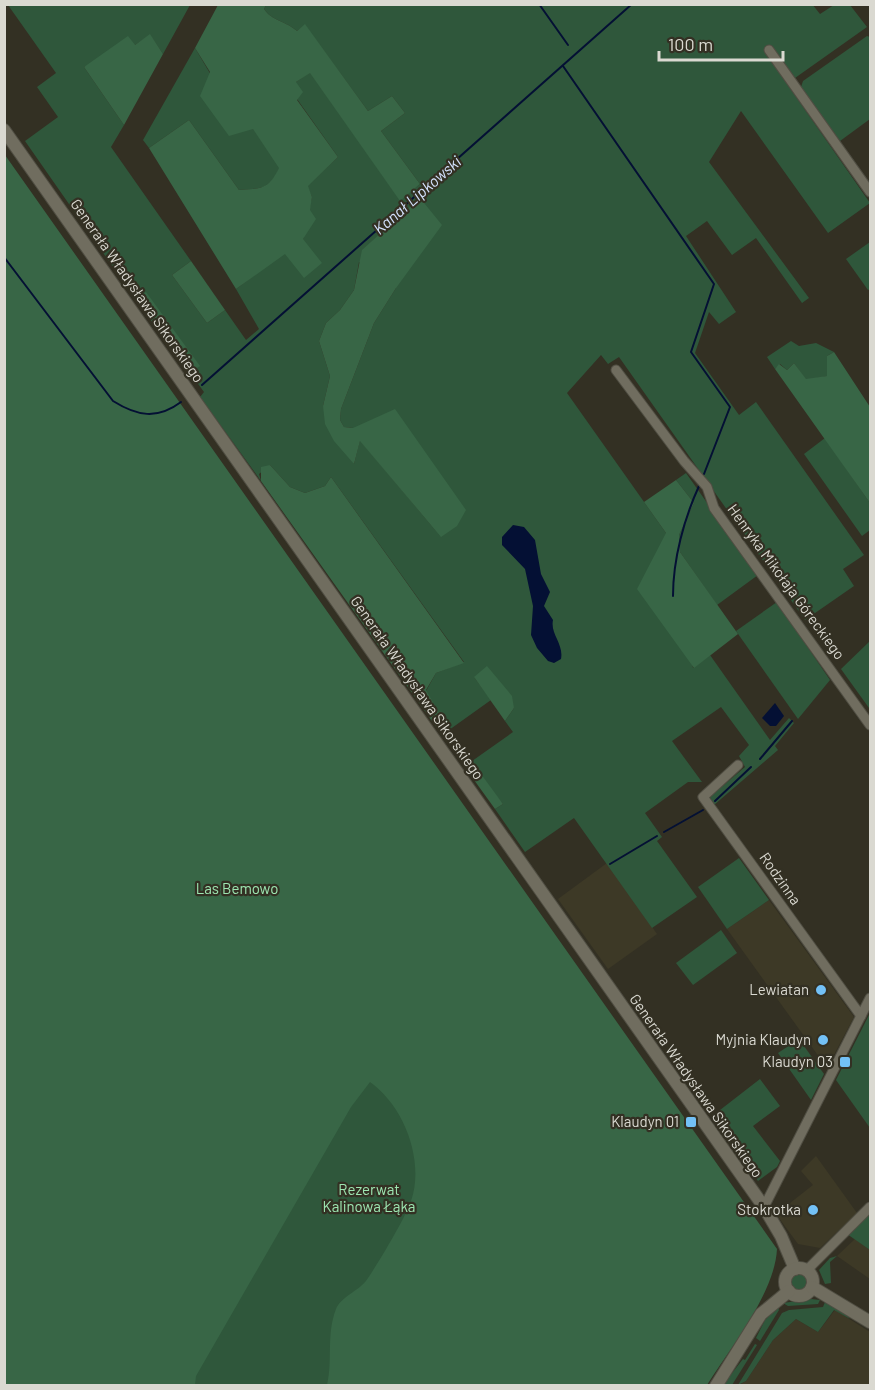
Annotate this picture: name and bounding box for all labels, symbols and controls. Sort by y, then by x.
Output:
scale bar [659,24,784,62]
text: 100 m [668,33,713,55]
water label: Kanał Lipkowski [369,151,464,238]
street label: Generała Władysława Sikorskiego [67,195,208,386]
street label: Henryka Mikołaja Góreckiego [724,500,849,663]
street label: Generała Władysława Sikorskiego [347,592,488,783]
street label: Rodzinna [756,849,805,908]
park label: Las Bemowo [196,879,278,897]
place label: Lewiatan [749,980,809,998]
marker: Lewiatan [814,983,828,997]
street label: Generała Władysława Sikorskiego [626,990,767,1181]
place label: Myjnia Klaudyn [716,1030,811,1048]
marker: Myjnia Klaudyn [816,1033,830,1047]
place label: Klaudyn 03 [762,1052,833,1070]
marker: Klaudyn 03 [838,1055,852,1069]
place label: Klaudyn 01 [611,1112,679,1130]
marker: Klaudyn 01 [684,1115,698,1129]
park label: Rezerwat Kalinowa Łąka [323,1180,415,1215]
place label: Stokrotka [737,1200,801,1218]
marker: Stokrotka [806,1203,820,1217]

